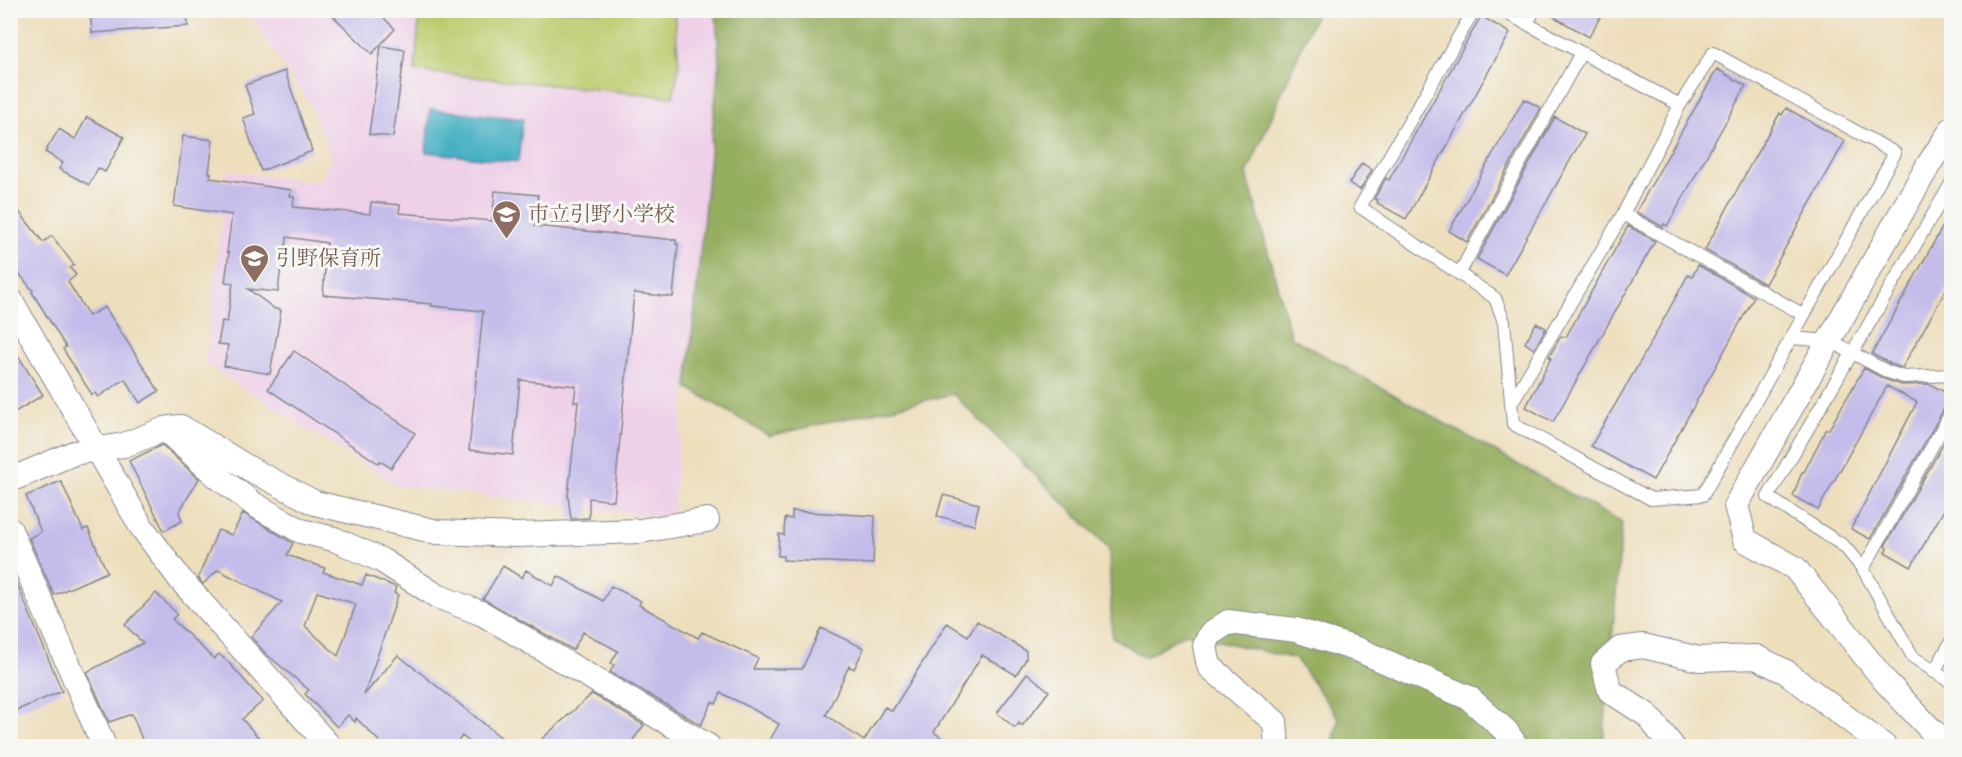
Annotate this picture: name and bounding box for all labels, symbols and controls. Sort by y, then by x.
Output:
school or university icon: 市立引野小学校 [491,198,523,240]
place label: 市立引野小学校 [528,203,675,226]
school or university icon: 引野保育所 [239,242,271,284]
place label: 引野保育所 [276,247,381,270]

